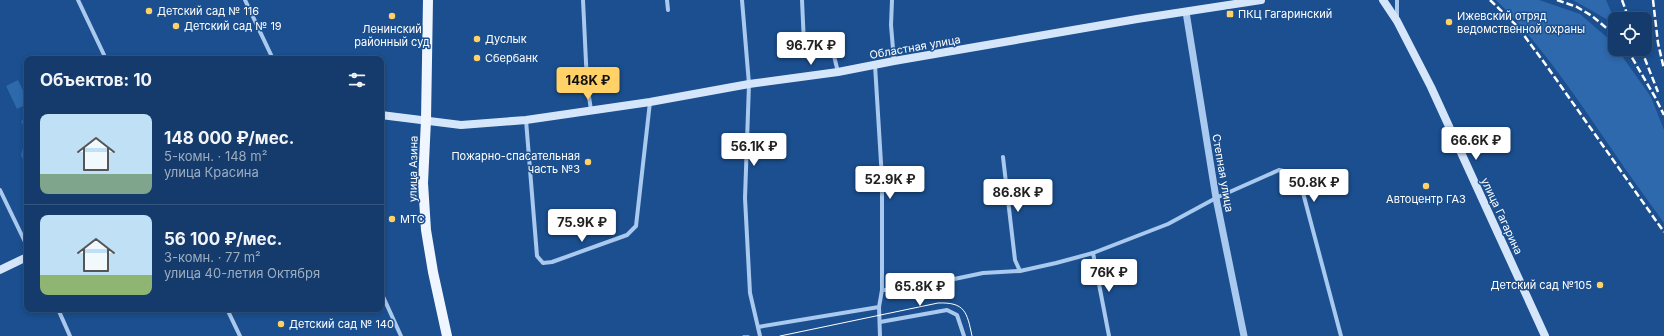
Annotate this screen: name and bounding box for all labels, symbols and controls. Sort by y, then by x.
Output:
place label: Детский сад № 116 [157,4,259,18]
marker: Детский сад № 116 [144,6,154,16]
place label: ПКЦ Гагаринский [1238,7,1332,21]
marker: ПКЦ Гагаринский [1225,9,1235,19]
place label: Ижевский отряд ведомственной охраны [1457,9,1585,36]
marker: Ленинский районный суд [387,11,397,21]
map controls [1608,12,1652,56]
button: locate [1608,12,1652,56]
marker: Ижевский отряд ведомственной охраны [1444,17,1454,27]
place label: Детский сад № 19 [184,19,282,33]
marker: Детский сад № 19 [171,21,181,31]
place label: Ленинский районный суд [354,22,430,49]
place label: Дуслык [485,32,527,46]
pin: 96.7K ₽ [774,32,848,66]
street label: Областная улица [868,32,962,62]
marker: Дуслык [472,34,482,44]
text: 96.7K ₽ [786,37,836,53]
place label: Сбербанк [485,51,538,65]
marker: Сбербанк [472,53,482,63]
pin: 148K ₽ [555,67,621,101]
icon: filters [346,69,368,91]
text: Объектов: 10 [40,70,152,90]
text: 148K ₽ [566,72,610,88]
pin: 66.6K ₽ [1439,127,1513,161]
text: 148 000 ₽/мес. [164,128,294,148]
icon: home [72,130,120,178]
text: 66.6K ₽ [1451,132,1501,148]
pin: 56.1K ₽ [717,133,791,167]
street label: Степная улица [1209,133,1237,213]
street label: улица Азина [405,136,421,202]
text: 56.1K ₽ [730,138,778,154]
text: 5-комн. · 148 m² [164,148,267,164]
place label: Пожарно-спасательная часть №3 [451,149,580,176]
marker: Пожарно-спасательная часть №3 [583,157,593,167]
text: улица Красина [164,164,259,180]
pin: 52.9K ₽ [853,166,927,200]
pin: 50.8K ₽ [1277,169,1351,203]
text: 52.9K ₽ [864,171,916,187]
text: 50.8K ₽ [1288,174,1340,190]
street label: улица Гагарина [1478,175,1526,257]
pin: 86.8K ₽ [981,179,1055,213]
marker: Автоцентр ГАЗ [1421,181,1431,191]
text: 86.8K ₽ [992,184,1044,200]
place label: Автоцентр ГАЗ [1386,192,1466,206]
pin: 75.9K ₽ [545,209,619,243]
place label: МТС [400,212,425,226]
marker: МТС [387,214,397,224]
text: 75.9K ₽ [557,214,607,230]
text: 56 100 ₽/мес. [164,229,282,249]
icon: home [72,231,120,279]
text: 3-комн. · 77 m² [164,249,261,265]
pin: 76K ₽ [1081,259,1137,293]
text: 76K ₽ [1090,264,1128,280]
text: улица 40-летия Октября [164,265,320,281]
pin: 65.8K ₽ [883,273,957,307]
text: 65.8K ₽ [895,278,945,294]
place label: Детский сад №105 [1491,278,1592,292]
marker: Детский сад №105 [1595,280,1605,290]
place label: Детский сад № 140 [289,317,394,331]
marker: Детский сад № 140 [276,319,286,329]

